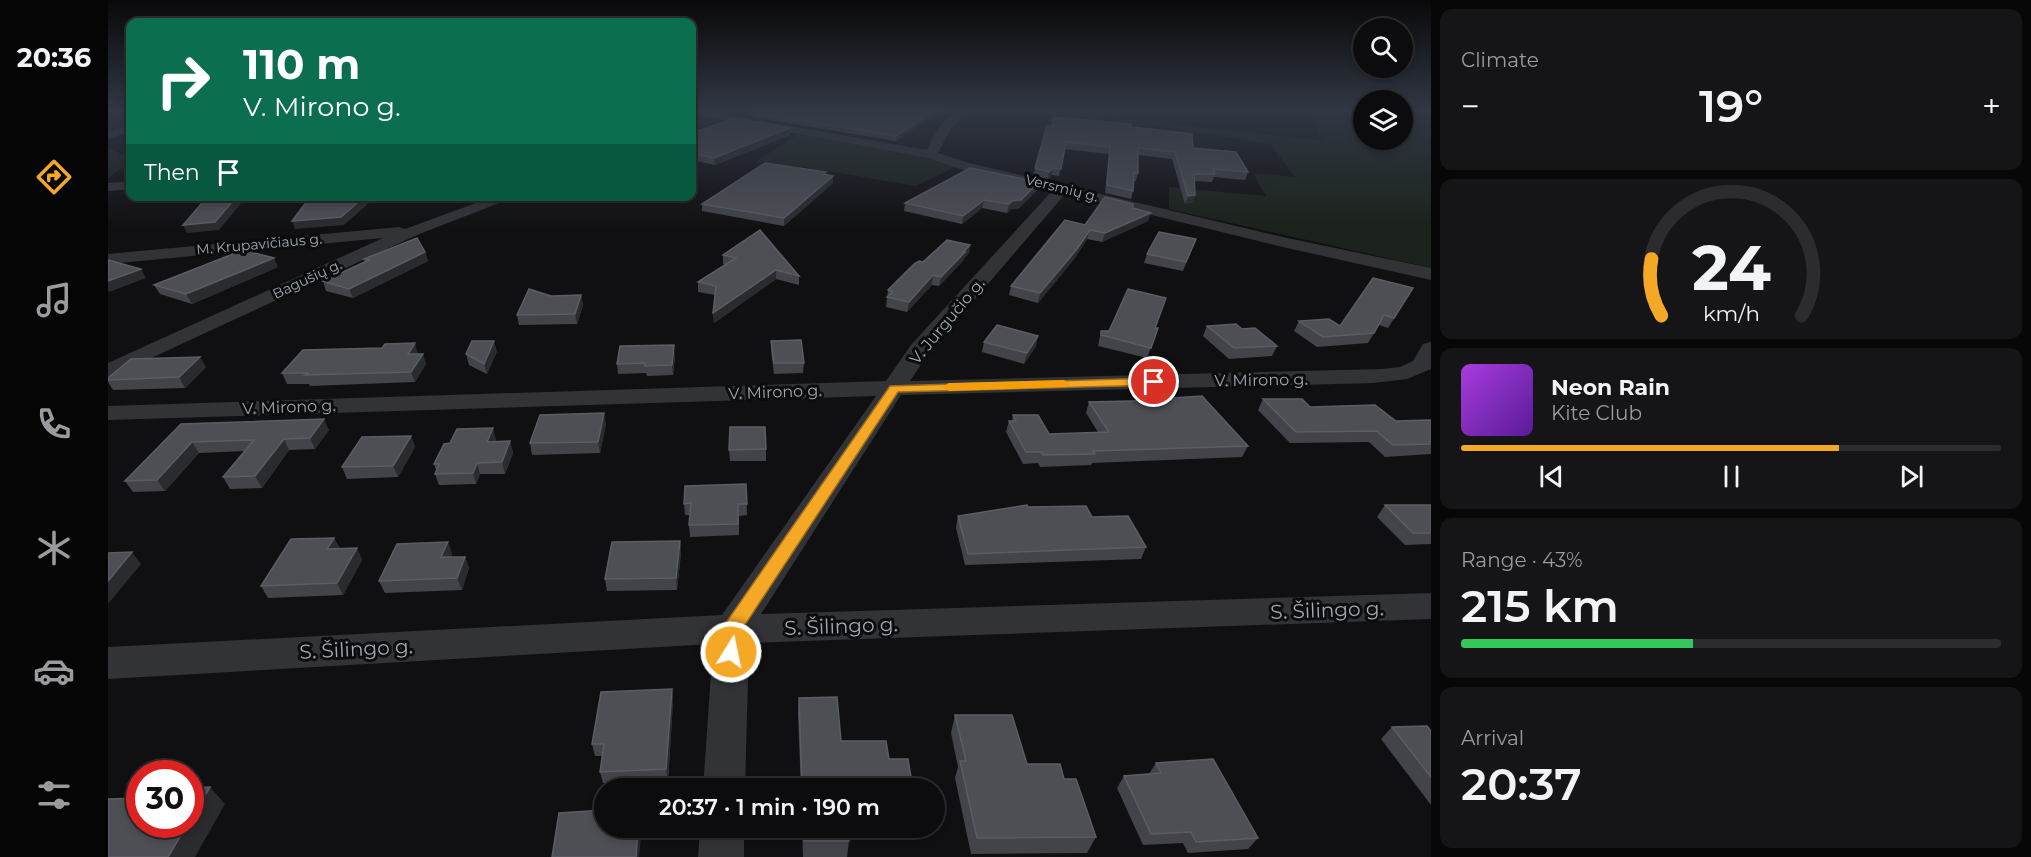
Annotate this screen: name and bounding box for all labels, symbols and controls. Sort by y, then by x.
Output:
map controls [1353,18,1413,150]
button: search [1353,18,1413,78]
text: 110 m [243,38,360,90]
text: 20:36 [17,41,91,74]
icon: right [144,42,222,120]
text: Climate [1461,48,1539,72]
text: 19° [1699,78,1763,133]
text: − [1461,86,1480,126]
text: + [1982,86,2001,126]
text: V. Mirono g. [243,90,401,123]
button: layers [1353,90,1413,150]
icon: directions [33,156,75,198]
icon: arrive [212,156,245,189]
text: Then [144,159,200,186]
street label: Versmių g. [1024,170,1100,206]
street label: M. Krupavičiaus g. [195,230,323,258]
text: 24 [1691,230,1771,306]
street label: Bagušių g. [270,255,344,303]
street label: V. Jurgučio g. [905,274,989,368]
icon: music [33,279,75,321]
text: km/h [1702,300,1760,326]
pin [1128,356,1179,407]
icon: arrive [1137,365,1170,398]
street label: V. Mirono g. [1214,370,1308,390]
text: Neon Rain [1551,374,1670,401]
street label: V. Mirono g. [728,381,822,403]
street label: V. Mirono g. [242,396,336,418]
text: Kite Club [1551,401,1642,425]
icon: phone [33,403,75,445]
icon: previous [1535,460,1568,493]
icon: pause [1715,460,1748,493]
icon: next [1895,460,1928,493]
icon: climate [33,527,75,569]
text: Range · 43% [1461,548,1583,572]
text: 215 km [1461,578,1619,633]
street label: S. Šilingo g. [1270,596,1384,624]
street label: S. Šilingo g. [784,612,898,640]
position arrow [699,620,763,684]
street label: S. Šilingo g. [299,634,413,664]
icon: car [33,650,75,692]
text: Arrival [1461,726,1524,750]
text: 20:37 [1461,756,1582,811]
speed limit sign: 30 [126,760,204,838]
icon: filters [33,774,75,816]
text: 20:37 · 1 min · 190 m [659,794,880,821]

